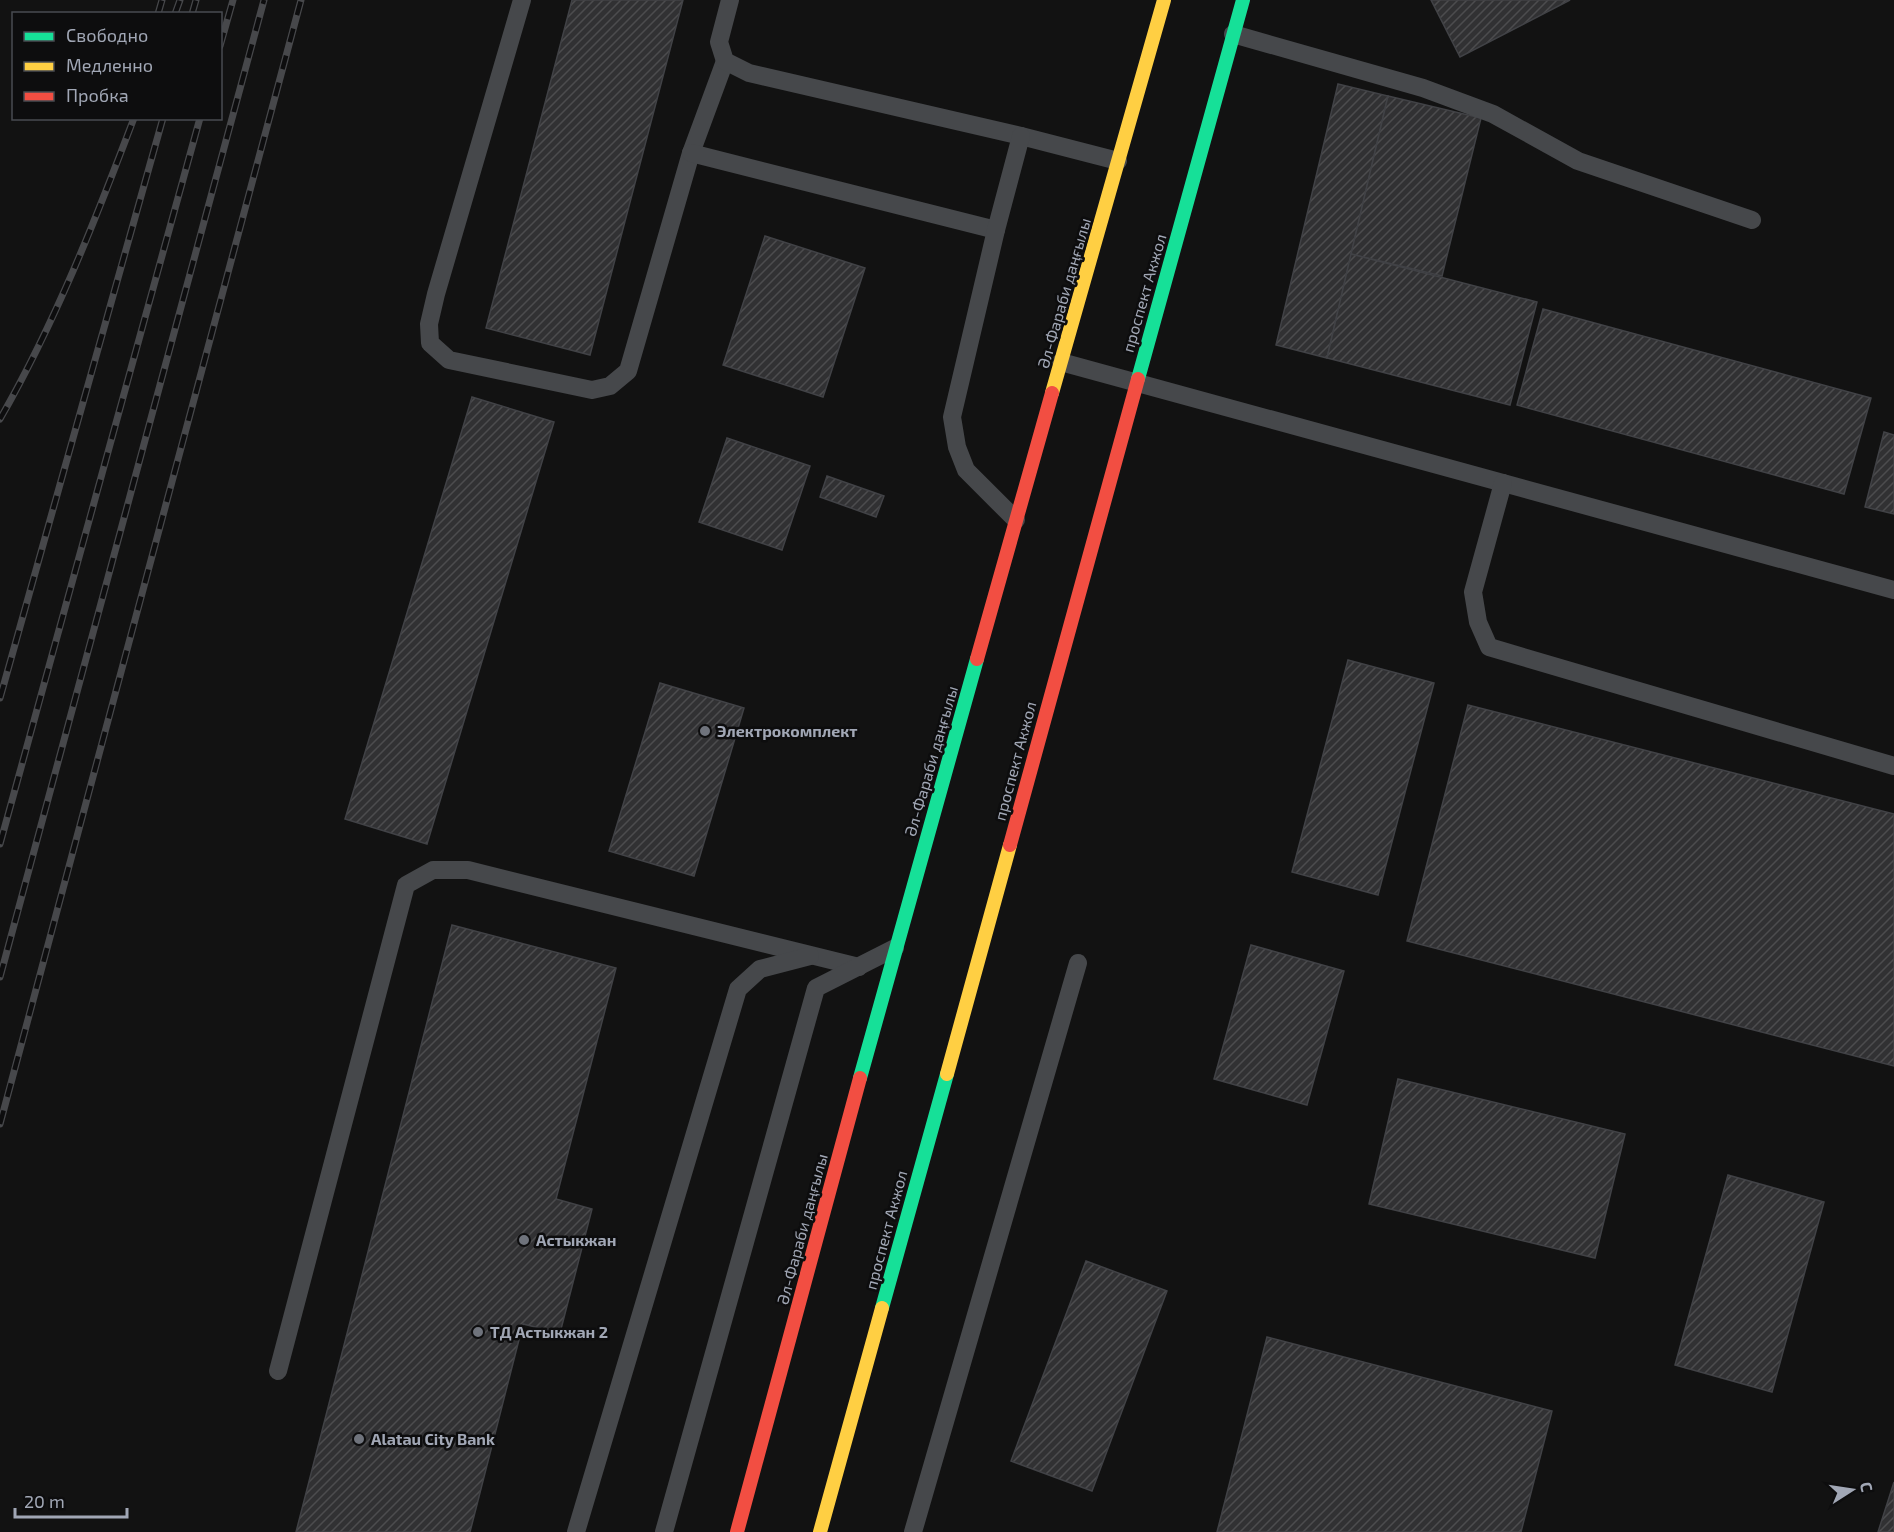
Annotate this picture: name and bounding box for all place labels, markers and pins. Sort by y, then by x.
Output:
place label: Электрокомплект [717,721,858,740]
marker: Электрокомплект [698,724,712,738]
place label: Астыкжан [536,1230,616,1249]
marker: Астыкжан [517,1233,531,1247]
place label: ТД Астыкжан 2 [490,1322,608,1341]
marker: ТД Астыкжан 2 [471,1325,485,1339]
place label: Alatau City Bank [371,1429,495,1449]
marker: Alatau City Bank [352,1432,366,1446]

